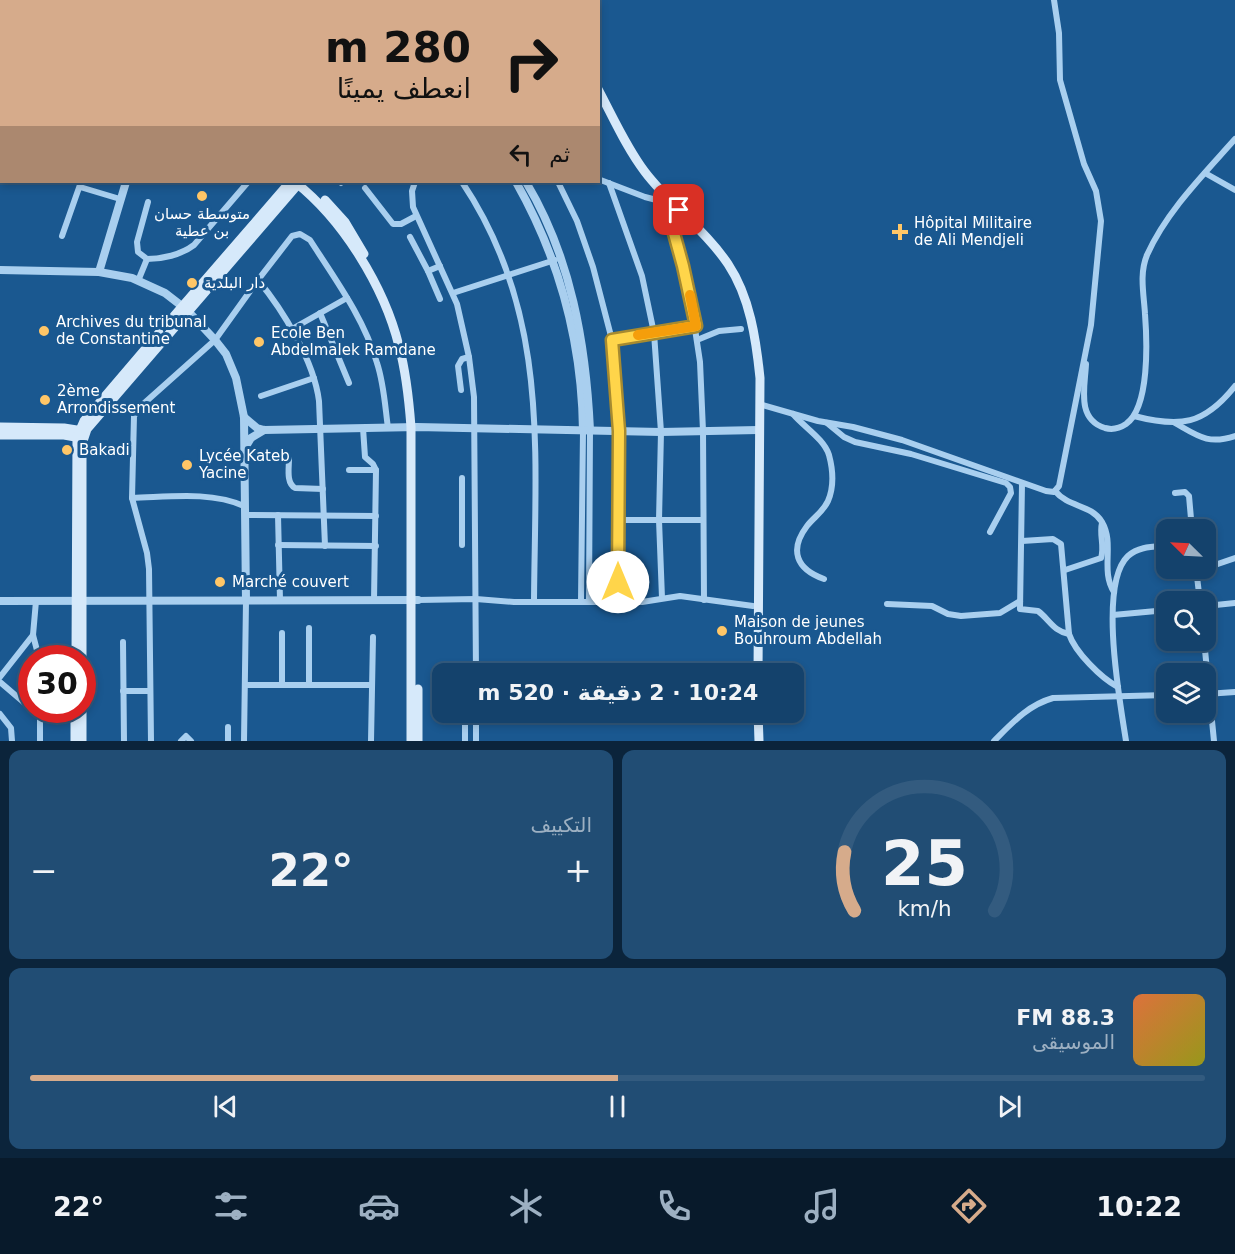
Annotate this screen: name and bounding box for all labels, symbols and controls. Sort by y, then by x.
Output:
text: 280 m [325,23,471,72]
icon: right [492,24,570,102]
text: انعطف يمينًا [337,73,471,104]
icon: left [504,138,537,171]
text: ثم [549,142,570,167]
pin [653,184,704,235]
marker: متوسطة حسان بن عطية [195,189,209,203]
icon: arrive [662,193,695,226]
place label: متوسطة حسان بن عطية [154,205,250,240]
place label: Hôpital Militaire de Ali Mendjeli [914,214,1032,249]
marker: Hôpital Militaire de Ali Mendjeli [891,223,909,241]
place label: دار البلدية [204,274,265,292]
marker: دار البلدية [185,276,199,290]
place label: Archives du tribunal de Constantine [56,313,207,348]
marker: Archives du tribunal de Constantine [37,324,51,338]
place label: Ecole Ben Abdelmalek Ramdane [271,324,436,359]
marker: Ecole Ben Abdelmalek Ramdane [252,335,266,349]
place label: 2ème Arrondissement [57,382,176,417]
marker: 2ème Arrondissement [38,393,52,407]
place label: Bakadi [79,441,130,459]
marker: Bakadi [60,443,74,457]
place label: Lycée Kateb Yacine [198,447,290,482]
marker: Lycée Kateb Yacine [180,458,194,472]
north arrow [1156,519,1216,579]
map controls [1156,519,1216,723]
position arrow [586,550,650,614]
place label: Marché couvert [232,573,349,591]
marker: Marché couvert [213,575,227,589]
button: search [1156,591,1216,651]
place label: Maison de jeunes Bouhroum Abdellah [734,613,882,648]
marker: Maison de jeunes Bouhroum Abdellah [715,624,729,638]
speed limit sign: 30 [18,645,96,723]
button: layers [1156,663,1216,723]
text: 10:24 · 2 دقيقة · 520 m [478,680,758,705]
text: التكييف [530,813,592,837]
text: 25 [881,827,967,900]
text: 22° [268,844,354,897]
text: − [30,851,58,890]
text: + [564,851,592,890]
text: km/h [897,897,951,922]
text: 88.3 FM [1016,1005,1115,1030]
text: الموسيقى [1032,1030,1115,1054]
icon: previous [209,1090,242,1123]
icon: pause [601,1090,634,1123]
icon: next [993,1090,1026,1123]
icon: filters [210,1185,252,1227]
icon: car [358,1185,400,1227]
icon: climate [505,1185,547,1227]
icon: phone [653,1185,695,1227]
icon: music [801,1185,843,1227]
icon: directions [948,1185,990,1227]
text: 22° [53,1191,104,1222]
text: 10:22 [1096,1191,1182,1222]

